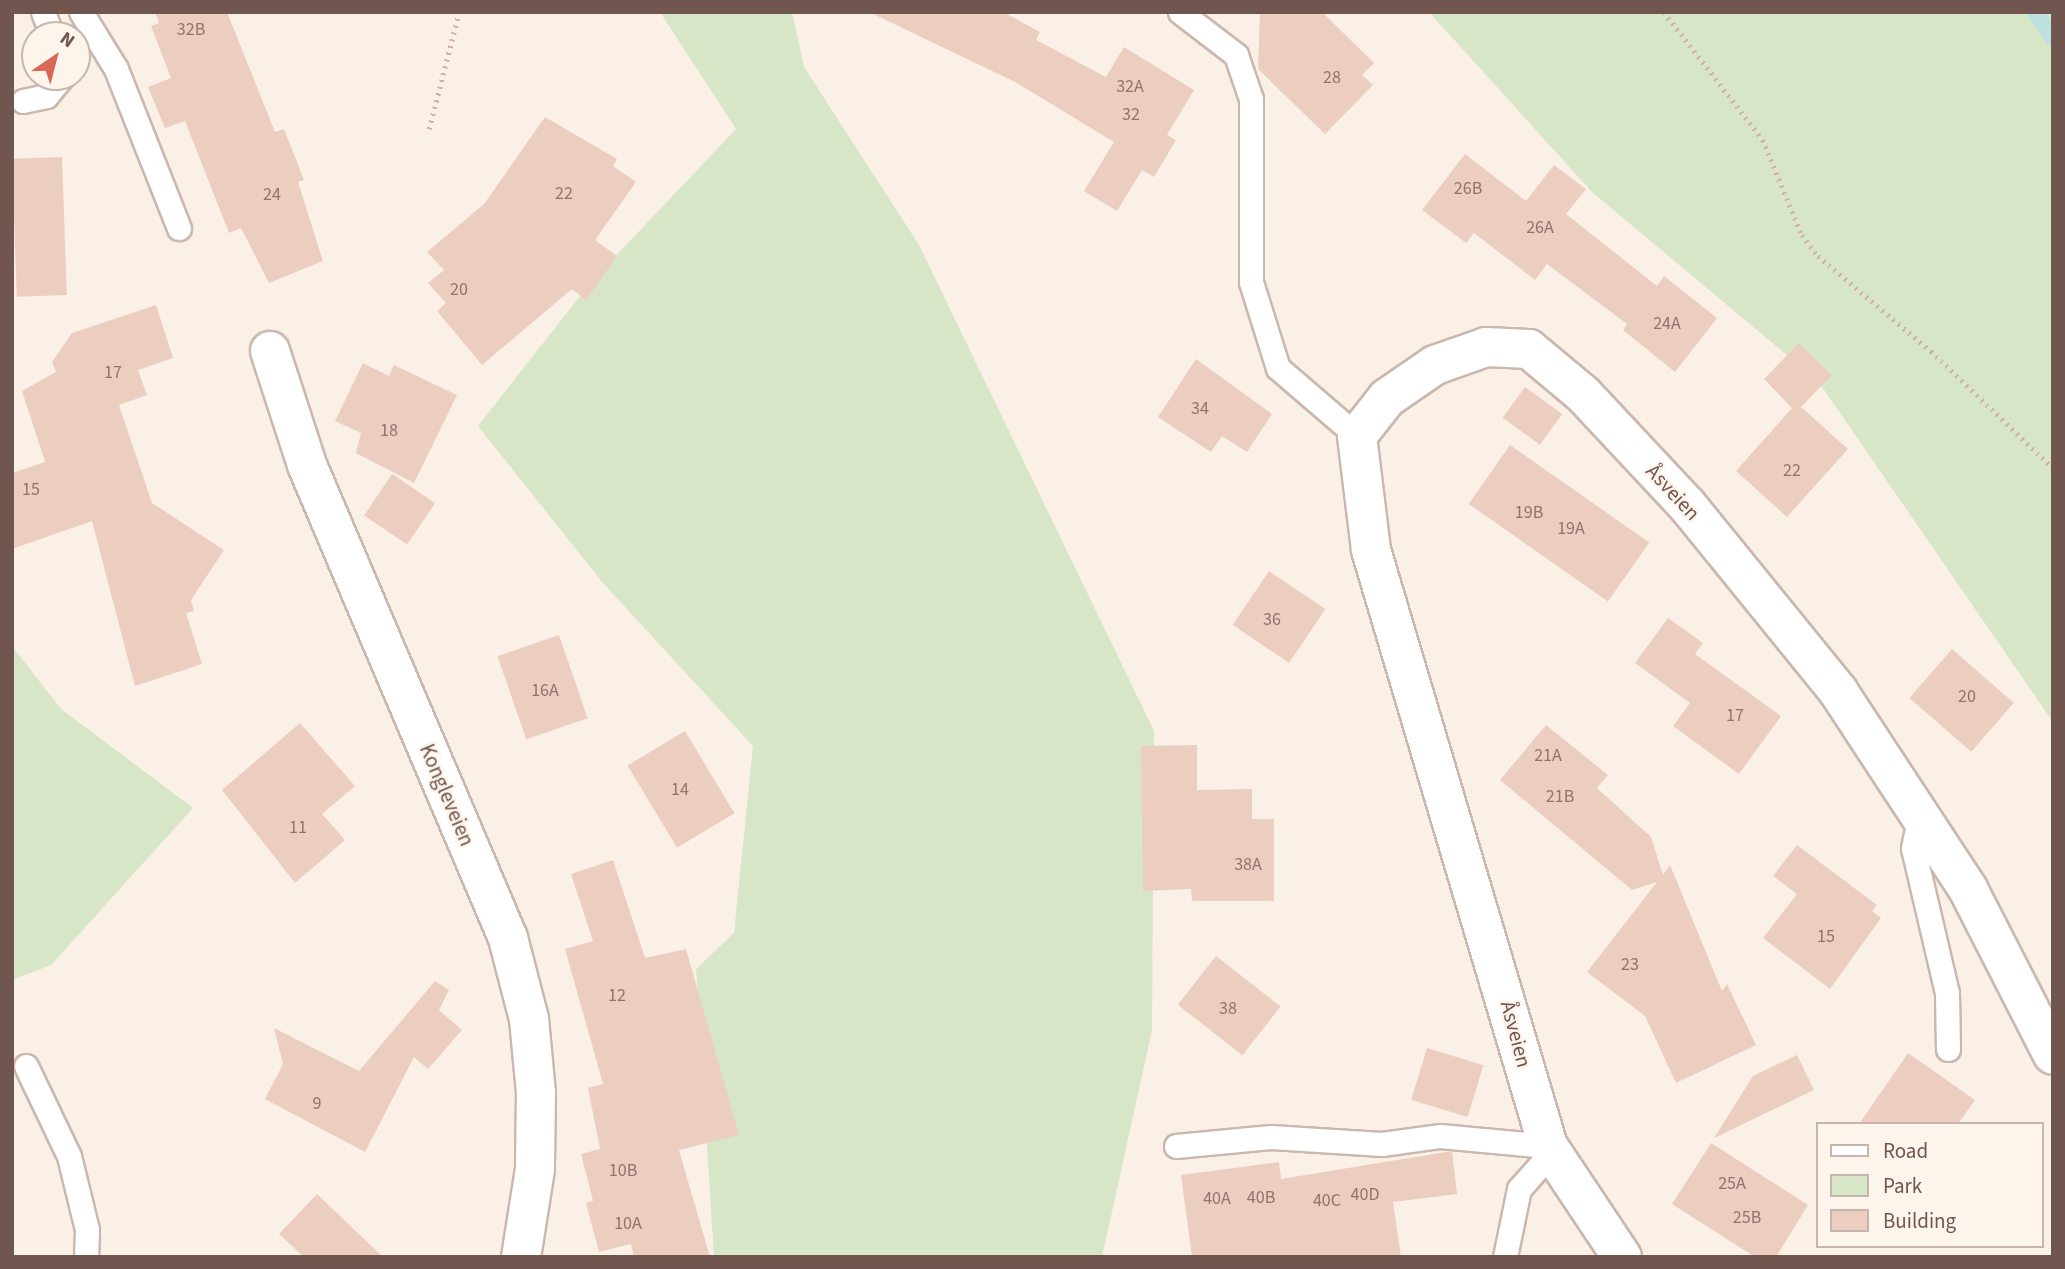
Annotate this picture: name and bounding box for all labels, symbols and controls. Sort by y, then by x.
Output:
house number: 32B [177,19,205,41]
north arrow [21,21,91,91]
text: N [54,25,80,55]
house number: 28 [1323,67,1341,89]
house number: 32A [1116,76,1144,98]
house number: 32 [1122,104,1140,126]
house number: 26B [1454,178,1482,200]
house number: 22 [555,183,573,205]
house number: 24 [263,184,281,206]
house number: 26A [1526,217,1554,239]
house number: 20 [450,279,468,301]
house number: 24A [1653,313,1681,335]
house number: 17 [104,362,122,384]
house number: 34 [1191,398,1209,420]
house number: 18 [380,420,398,442]
street label: Åsveien [1641,459,1705,525]
house number: 22 [1783,460,1801,482]
house number: 15 [22,479,40,501]
house number: 19B [1515,502,1543,524]
house number: 19A [1557,518,1585,540]
house number: 36 [1263,609,1281,631]
house number: 16A [531,680,559,702]
house number: 20 [1958,686,1976,708]
house number: 17 [1726,705,1744,727]
street label: Kongleveien [414,740,480,850]
house number: 21A [1534,745,1562,767]
house number: 14 [671,779,689,801]
house number: 21B [1546,786,1574,808]
house number: 11 [289,817,307,839]
house number: 38A [1234,854,1262,876]
house number: 15 [1817,926,1835,948]
house number: 23 [1621,954,1639,976]
house number: 12 [608,985,626,1007]
house number: 38 [1219,998,1237,1020]
street label: Åsveien [1495,998,1537,1070]
house number: 9 [313,1093,321,1115]
legend [1816,1122,2044,1248]
text: Road [1883,1136,1928,1166]
house number: 10B [609,1160,637,1182]
text: Park [1883,1171,1922,1201]
house number: 25A [1718,1173,1746,1195]
house number: 40D [1351,1184,1379,1206]
house number: 40B [1247,1187,1275,1209]
house number: 40A [1203,1188,1231,1210]
house number: 40C [1313,1190,1341,1212]
text: Building [1883,1206,1956,1236]
house number: 25B [1733,1207,1761,1229]
house number: 10A [614,1213,642,1235]

